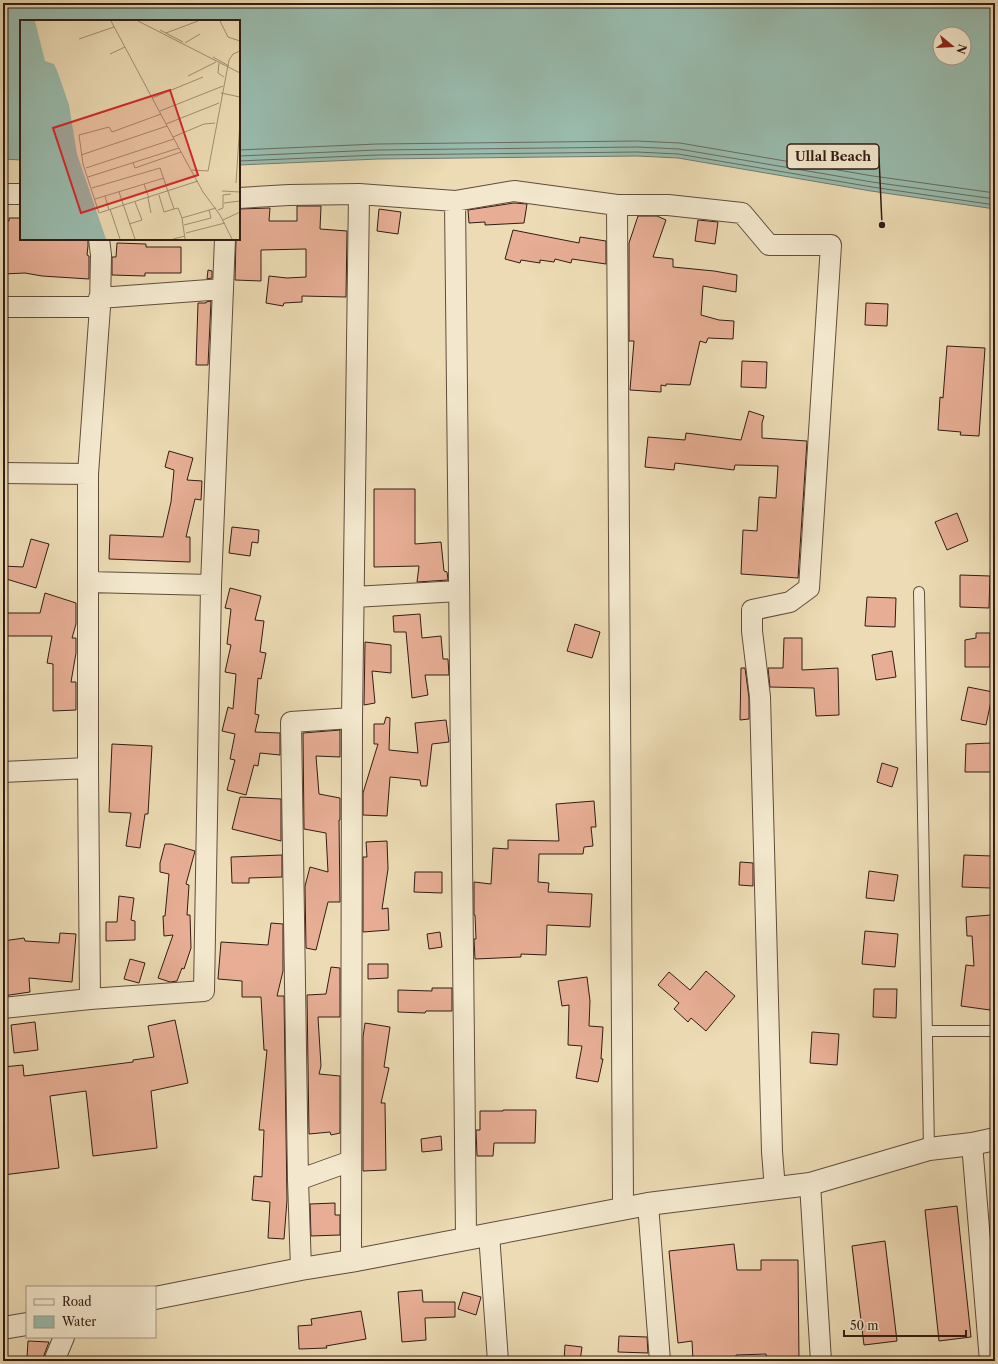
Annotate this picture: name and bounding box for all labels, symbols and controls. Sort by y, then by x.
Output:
inset map [20,20,240,240]
north arrow [932,26,972,66]
text: N [953,42,970,56]
callout: Ullal Beach [787,144,879,169]
text: Ullal Beach [795,148,871,164]
legend [26,1286,156,1338]
text: Road [62,1294,92,1309]
scale bar [844,1312,966,1338]
text: Water [61,1314,96,1329]
text: 50 m [850,1318,879,1333]

